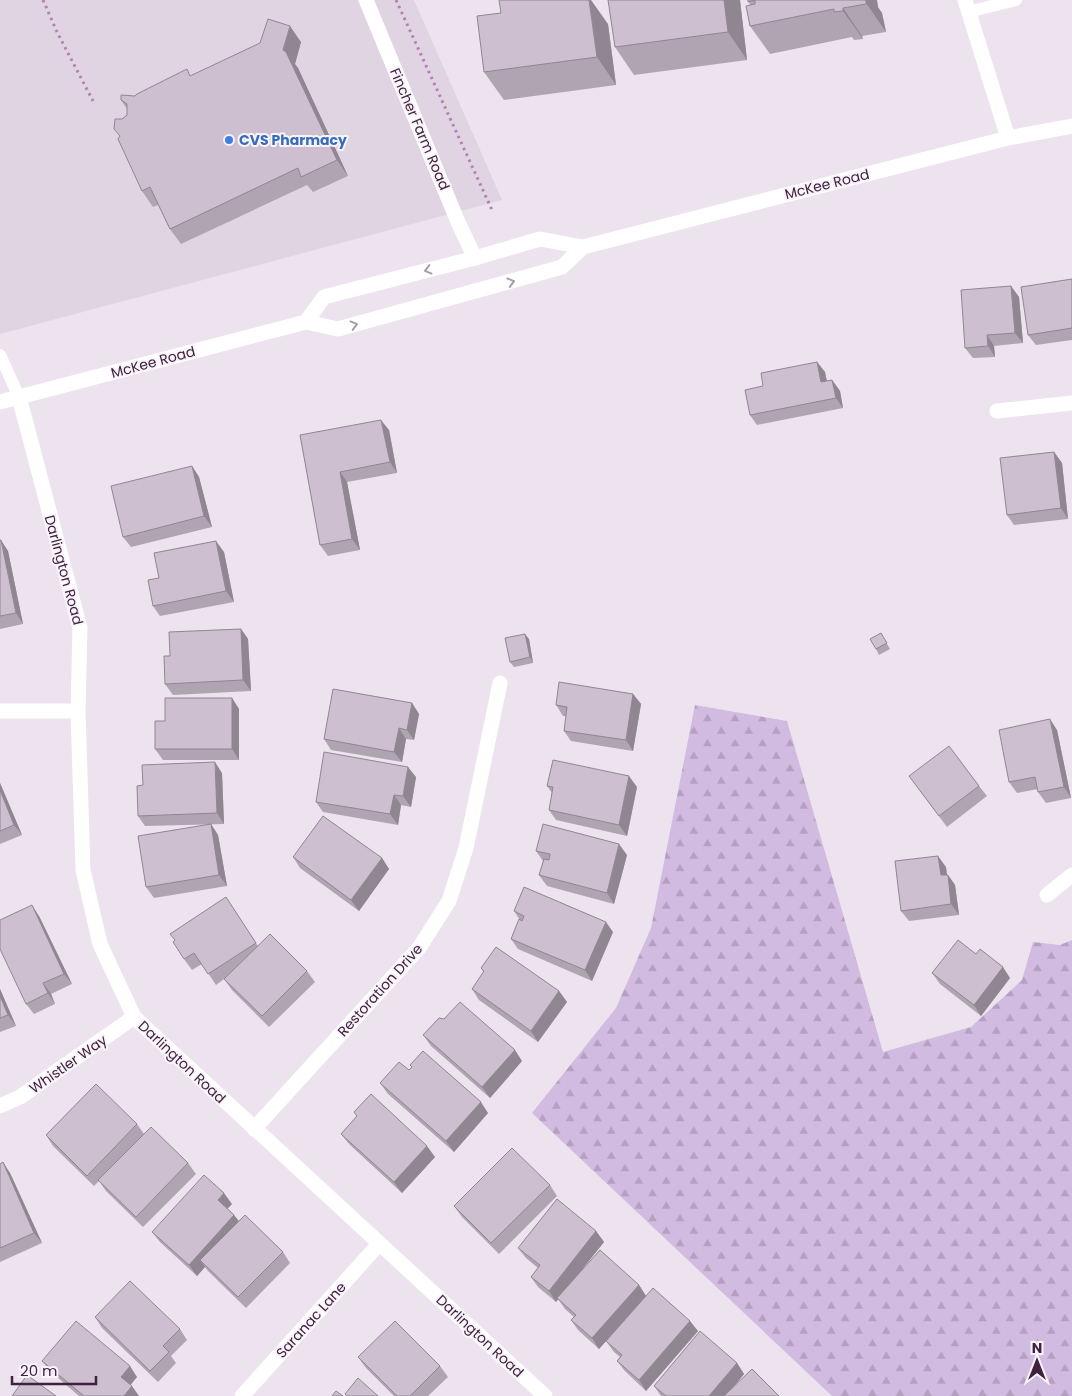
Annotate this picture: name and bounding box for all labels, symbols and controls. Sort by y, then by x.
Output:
street label: Fincher Farm Road [385,65,455,193]
place label: CVS Pharmacy [239,130,347,150]
marker: CVS Pharmacy [223,134,235,146]
street label: McKee Road [783,164,871,204]
one-way arrow [424,264,433,275]
one-way arrow [506,278,514,288]
one-way arrow [349,321,357,331]
street label: McKee Road [109,341,197,383]
street label: Darlington Road [40,513,88,627]
street label: Restoration Drive [333,939,427,1041]
street label: Darlington Road [134,1016,230,1108]
street label: Whistler Way [25,1030,111,1098]
street label: Saranac Lane [271,1277,351,1362]
street label: Darlington Road [432,1290,528,1382]
north arrow [1012,1336,1062,1386]
text: N [1032,1338,1042,1358]
scale bar [12,1354,96,1386]
text: 20 m [20,1360,58,1381]

